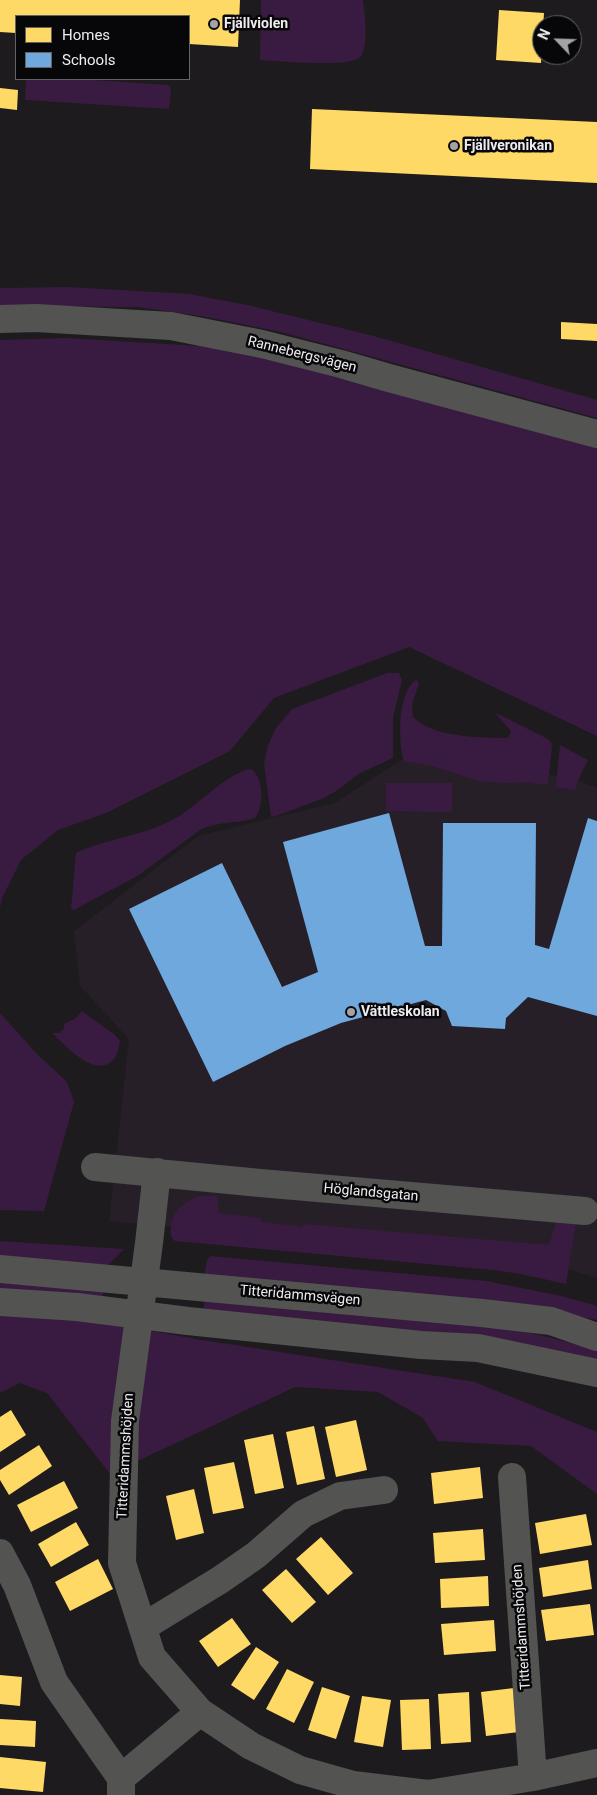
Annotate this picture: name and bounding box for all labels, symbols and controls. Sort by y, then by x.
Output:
legend [15,15,190,80]
north arrow [532,15,582,65]
place label: Fjällviolen [224,16,288,32]
marker: Fjällviolen [208,18,220,30]
text: Homes [62,26,110,44]
text: N [535,27,554,42]
text: Schools [62,51,116,69]
place label: Fjällveronikan [464,138,552,154]
marker: Fjällveronikan [448,140,460,152]
street label: Rannebergsvägen [246,333,358,377]
place label: Vättleskolan [361,1004,440,1020]
marker: Vättleskolan [345,1006,357,1018]
street label: Höglandsgatan [323,1180,419,1206]
street label: Titteridammsvägen [239,1282,361,1310]
street label: Titteridammshöjden [114,1393,138,1519]
street label: Titteridammshöjden [509,1564,535,1690]

